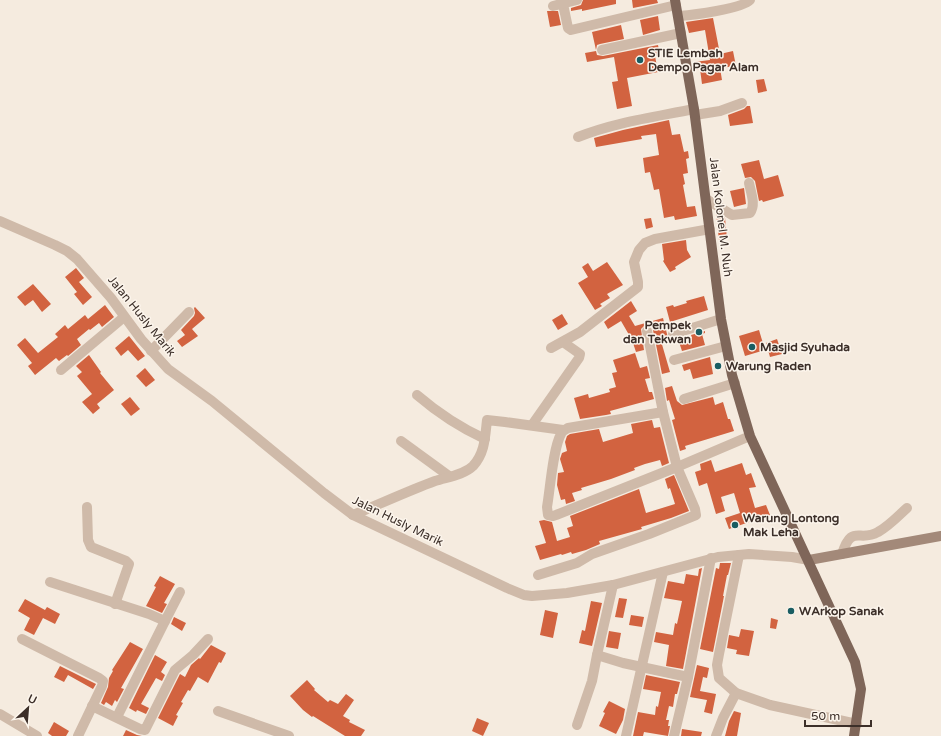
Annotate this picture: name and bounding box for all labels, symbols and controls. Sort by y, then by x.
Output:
place label: STIE Lembah Dempo Pagar Alam [648,46,759,75]
marker: STIE Lembah Dempo Pagar Alam [635,55,645,65]
street label: Jalan Kolonel M. Nuh [707,156,735,278]
street label: Jalan Husly Marik [105,273,179,359]
place label: Pempek dan Tekwan [623,318,691,346]
marker: Pempek dan Tekwan [694,327,704,337]
place label: Masjid Syuhada [760,340,850,355]
marker: Masjid Syuhada [747,342,757,352]
place label: Warung Raden [726,359,811,374]
marker: Warung Raden [713,361,723,371]
street label: Jalan Husly Marik [350,493,446,549]
place label: Warung Lontong Mak Leha [743,511,839,539]
marker: Warung Lontong Mak Leha [730,520,740,530]
place label: WArkop Sanak [799,604,884,619]
marker: WArkop Sanak [786,606,796,616]
north arrow [8,688,48,728]
text: U [26,692,39,707]
scale bar [805,702,871,728]
text: 50 m [811,709,840,723]

